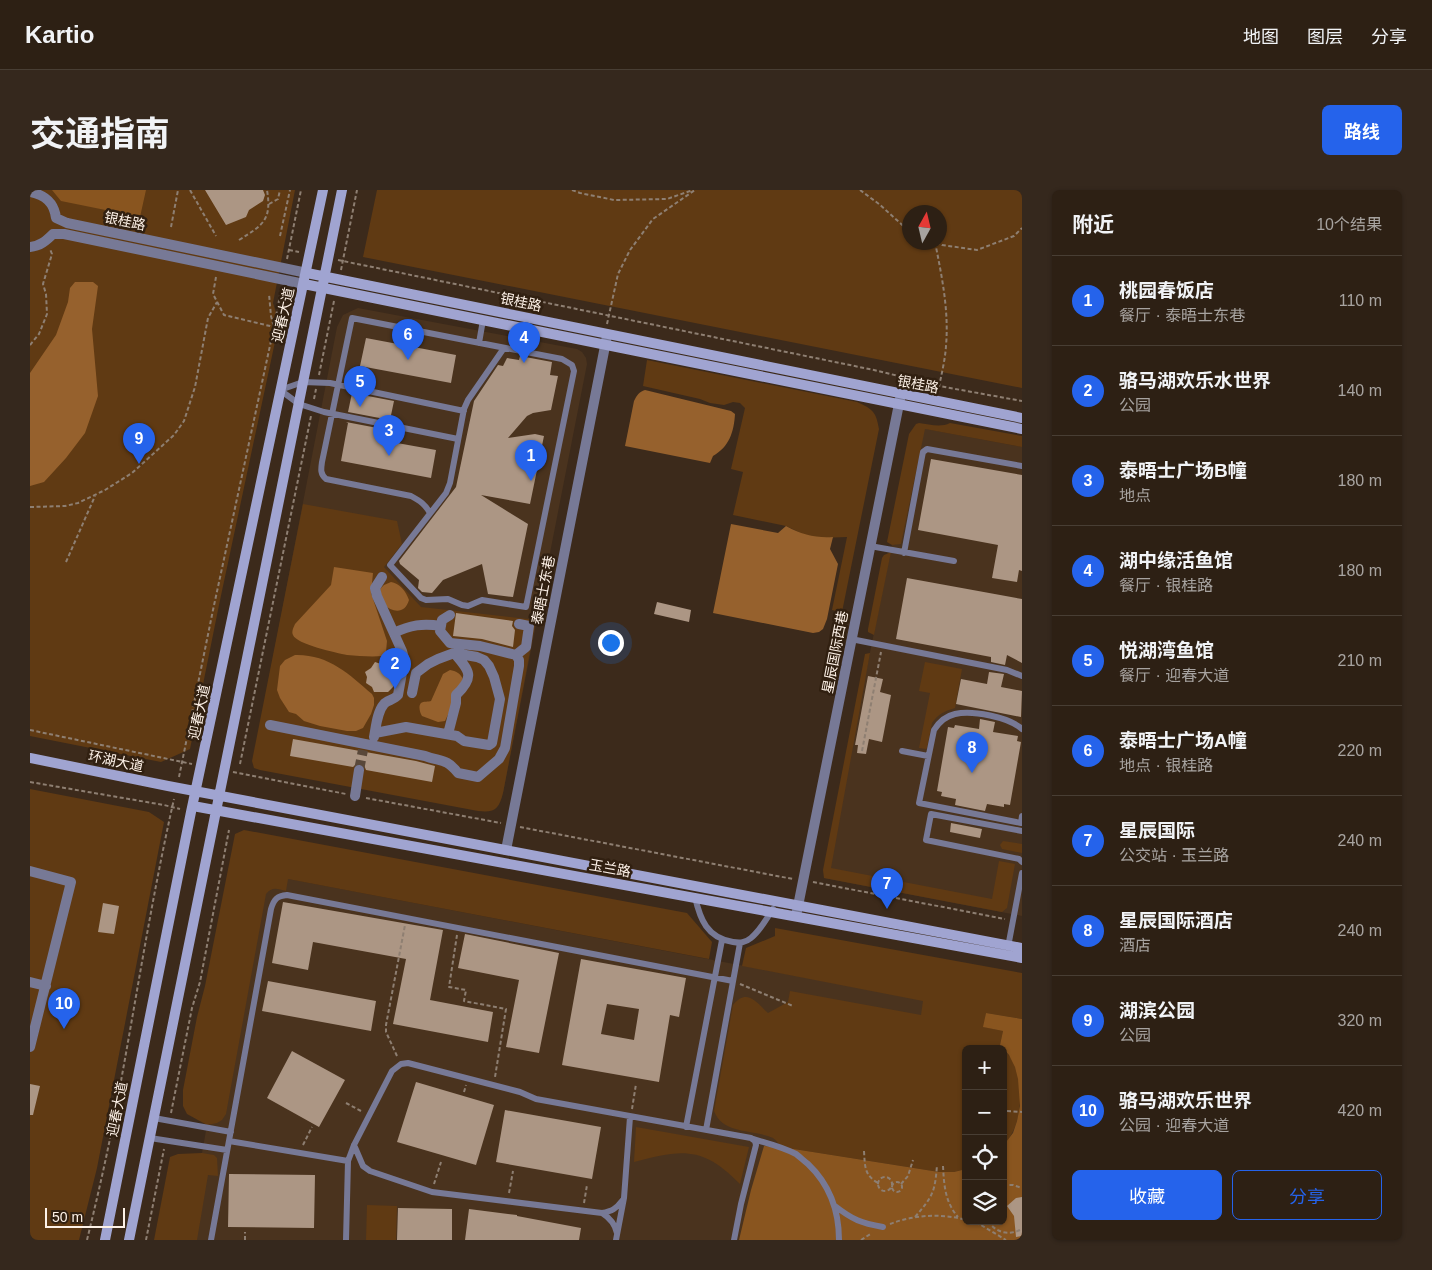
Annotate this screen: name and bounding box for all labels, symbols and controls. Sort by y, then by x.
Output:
text: Kartio [25,21,94,48]
text: 地图 [1243,27,1279,47]
text: 图层 [1307,27,1343,47]
text: 分享 [1371,27,1407,47]
button: 路线 [1322,105,1402,155]
text: 交通指南 [30,114,170,153]
north arrow [902,205,947,250]
street label: 银桂路 [103,209,147,233]
text: 附近 [1072,213,1114,236]
text: 10个结果 [1316,216,1382,233]
text: 桃园春饭店 [1119,280,1214,301]
street label: 迎春大道 [269,286,297,344]
street label: 银桂路 [499,290,543,314]
text: 1 [1084,292,1092,309]
text: 110 m [1339,292,1382,309]
text: 餐厅 · 泰晤士东巷 [1119,307,1245,324]
pin: 6 [392,319,424,360]
pin: 4 [508,322,540,363]
pin: 5 [344,366,376,407]
text: 骆马湖欢乐水世界 [1119,370,1271,391]
street label: 银桂路 [896,372,940,396]
text: 2 [1084,382,1092,399]
text: 140 m [1338,382,1382,399]
text: 公园 [1119,397,1151,414]
pin: 3 [373,415,405,456]
pin: 9 [123,423,155,464]
pin: 1 [515,440,547,481]
text: 泰晤士广场B幢 [1119,460,1247,481]
text: 3 [1084,472,1092,489]
text: 180 m [1338,472,1382,489]
text: 地点 [1119,487,1151,504]
text: 湖中缘活鱼馆 [1119,550,1233,571]
street label: 泰晤士东巷 [528,554,558,626]
text: 4 [1084,562,1092,579]
text: 180 m [1338,562,1382,579]
text: 餐厅 · 银桂路 [1119,577,1213,594]
street label: 星辰国际西巷 [819,609,851,695]
your location [598,630,624,656]
text: 悦湖湾鱼馆 [1119,640,1214,661]
pin: 2 [379,648,411,689]
text: 5 [1084,652,1092,669]
text: 210 m [1338,652,1382,669]
text: 餐厅 · 迎春大道 [1119,667,1229,684]
street label: 迎春大道 [185,683,213,741]
text: 泰晤士广场A幢 [1119,730,1247,751]
pin: 8 [956,732,988,773]
text: 6 [1084,742,1092,759]
text: 220 m [1338,742,1382,759]
street label: 环湖大道 [87,747,145,775]
text: 地点 · 银桂路 [1119,757,1213,774]
text: 星辰国际 [1119,820,1195,841]
text: 7 [1084,832,1092,849]
text: 240 m [1338,832,1382,849]
text: 公交站 · 玉兰路 [1119,847,1229,864]
street label: 玉兰路 [588,856,632,880]
pin: 7 [871,868,903,909]
text: 星辰国际酒店 [1119,910,1233,931]
text: 8 [1084,922,1092,939]
text: 240 m [1338,922,1382,939]
text: 酒店 [1119,937,1151,954]
pin: 10 [48,988,80,1029]
text: 湖滨公园 [1119,1000,1195,1021]
text: 9 [1084,1012,1092,1029]
text: 320 m [1338,1012,1382,1029]
text: 公园 [1119,1027,1151,1044]
map controls [962,1045,1007,1225]
button: + [962,1045,1007,1090]
street label: 迎春大道 [104,1080,130,1138]
button: − [962,1090,1007,1135]
text: 骆马湖欢乐世界 [1119,1090,1252,1111]
text: 10 [1079,1102,1097,1119]
text: 420 m [1338,1102,1382,1119]
text: 公园 · 迎春大道 [1119,1117,1229,1134]
button: locate [962,1135,1007,1180]
button: 收藏 [1072,1170,1222,1220]
button: 分享 [1232,1170,1382,1220]
button: layers [962,1180,1007,1225]
scale bar [45,1205,125,1228]
text: 50 m [52,1209,83,1225]

